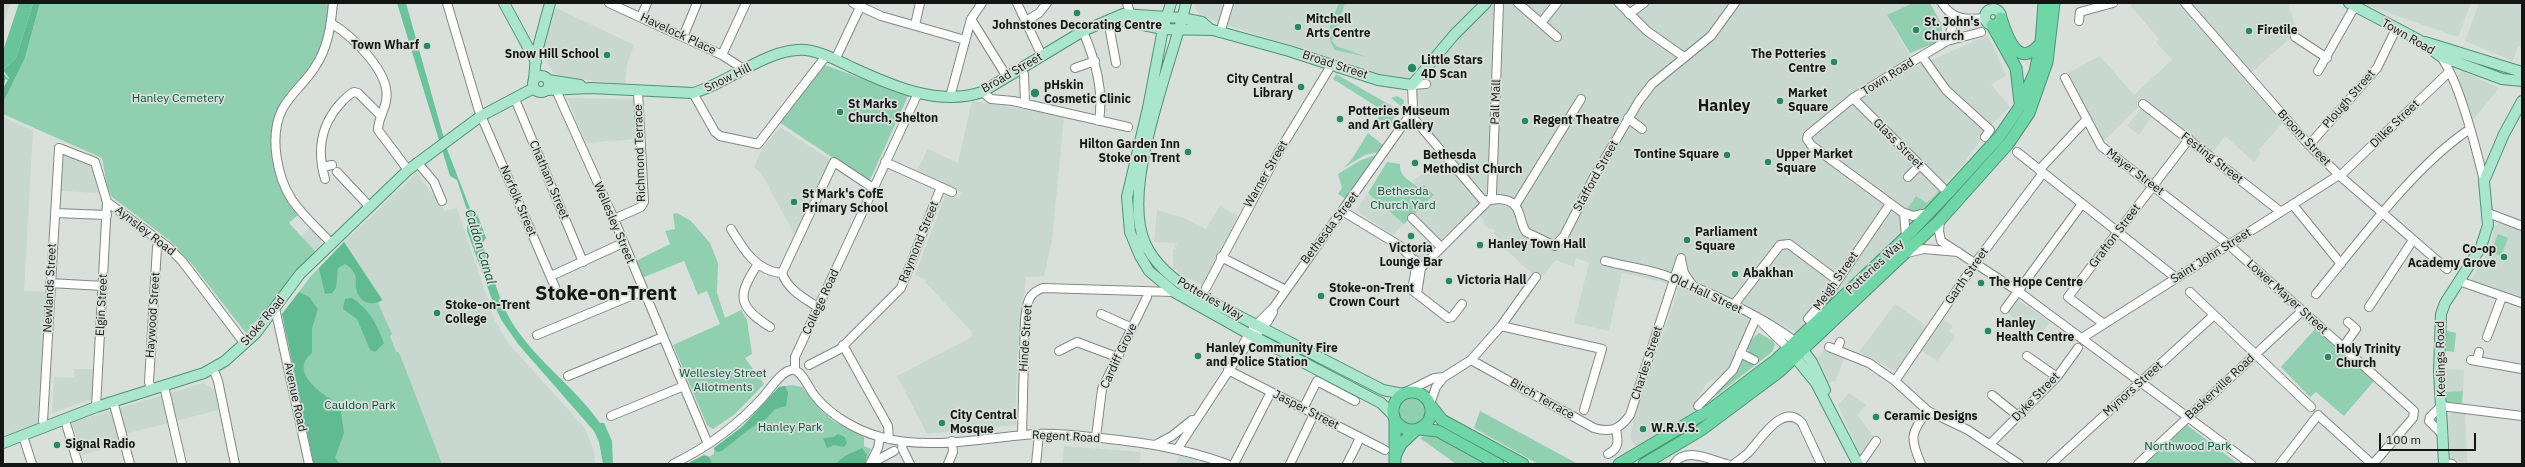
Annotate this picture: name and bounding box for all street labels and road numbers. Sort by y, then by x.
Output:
street label: Havelock Place [638,10,718,58]
street label: Town Road [2379,16,2437,58]
street label: Broad Street [1300,48,1370,82]
street label: Broad Street [979,50,1045,96]
street label: Town Road [1859,55,1917,99]
street label: Snow Hill [702,60,754,96]
street label: Plough Street [2320,67,2378,131]
street label: Pall Mall [1488,79,1504,125]
street label: Dilke Street [2367,97,2423,151]
street label: Richmond Terrace [631,104,649,202]
street label: Broom Street [2274,107,2334,169]
street label: Glass Street [1870,116,1926,172]
street label: Festing Street [2178,129,2246,187]
street label: Chatham Street [526,138,572,222]
street label: Warner Street [1241,138,1291,210]
street label: Stafford Street [1571,138,1621,214]
street label: Mayer Street [2103,146,2167,198]
street label: Norfolk Street [497,163,539,239]
street label: Wellesley Street [590,180,638,266]
street label: Bethesda Street [1298,189,1362,267]
street label: Raymond Street [896,199,942,285]
street label: Grafton Street [2086,201,2144,271]
street label: Aynsley Road [112,203,178,259]
street label: Saint John Street [2168,225,2254,287]
street label: Potteries Way [1843,236,1907,298]
street label: Newlands Street [40,243,60,333]
street label: Garth Street [1942,245,1992,307]
street label: Meigh Street [1811,249,1861,313]
street label: Lower Mayer Street [2243,257,2331,337]
street label: College Road [800,267,842,337]
street label: Old Hall Street [1667,271,1745,317]
street label: Haywood Street [143,272,163,358]
street label: Elgin Street [93,274,111,336]
street label: Potteries Way [1174,274,1246,324]
street label: Stoke Road [238,293,288,349]
street label: Hinde Street [1016,304,1036,372]
street label: Cardiff Grove [1098,321,1140,391]
street label: Keelings Road [2433,321,2449,397]
street label: Charles Street [1628,324,1666,402]
street label: Baskerville Road [2182,351,2258,423]
street label: Mynors Street [2100,358,2166,420]
street label: Avenue Road [281,361,309,433]
street label: Dyke Street [2009,370,2063,424]
street label: Birch Terrace [1507,375,1577,423]
street label: Jasper Street [1271,387,1341,433]
street label: Regent Road [1031,428,1101,446]

